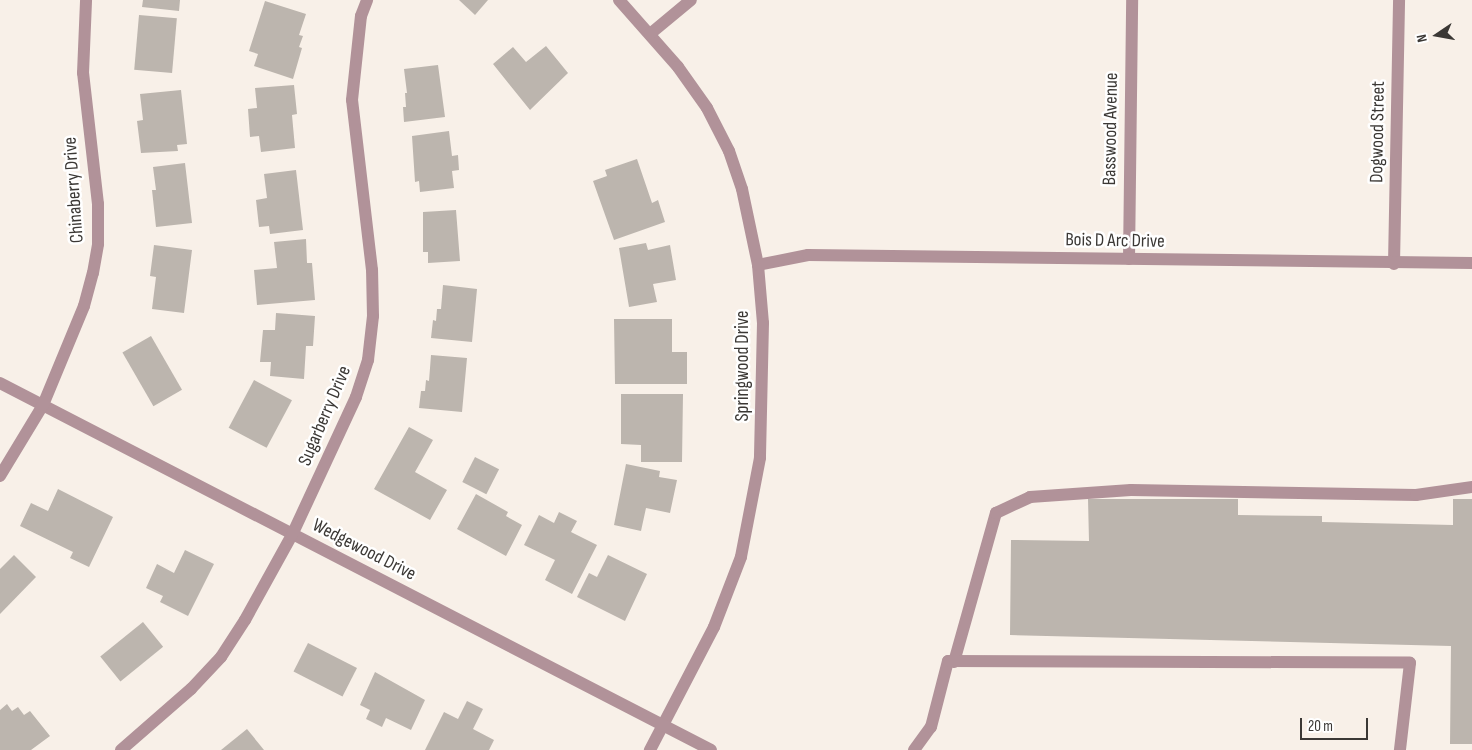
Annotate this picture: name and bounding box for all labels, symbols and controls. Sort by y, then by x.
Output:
north arrow [1412,10,1462,60]
text: N [1413,33,1431,44]
street label: Basswood Avenue [1099,72,1123,186]
street label: Dogwood Street [1366,81,1390,183]
street label: Chinaberry Drive [59,136,89,244]
street label: Bois D Arc Drive [1065,229,1165,253]
street label: Springwood Drive [732,310,754,422]
street label: Sugarberry Drive [294,363,356,469]
street label: Wedgewood Drive [308,514,420,586]
scale bar [1302,708,1370,740]
text: 20 m [1308,717,1333,736]

